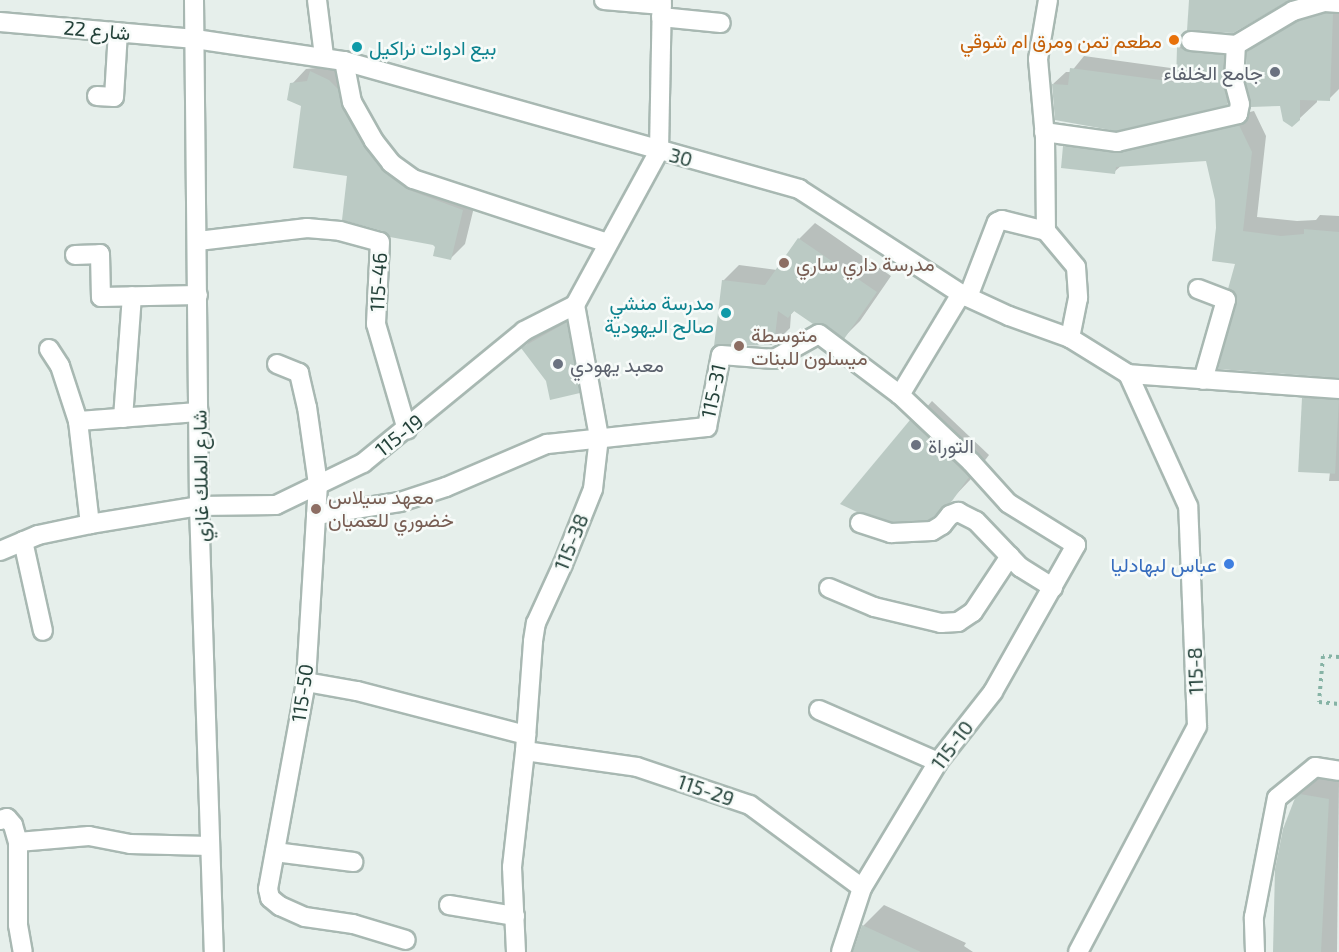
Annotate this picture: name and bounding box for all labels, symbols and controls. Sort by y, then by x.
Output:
street label: شارع 22 [62,15,132,45]
place label: مطعم تمن ومرق ام شوقي [960,28,1162,52]
marker: مطعم تمن ومرق ام شوقي [1167,33,1181,47]
place label: بيع ادوات نراكيل [369,35,496,59]
marker: بيع ادوات نراكيل [350,40,364,54]
place label: جامع الخلفاء [1164,60,1263,84]
marker: جامع الخلفاء [1268,65,1282,79]
street label: 30 [667,142,695,172]
place label: مدرسة داري ساري [796,251,935,275]
street label: 115-46 [364,252,392,312]
marker: مدرسة داري ساري [777,256,791,270]
place label: مدرسة منشي صالح اليهودية [604,290,714,337]
marker: مدرسة منشي صالح اليهودية [719,306,733,320]
place label: متوسطة ميسلون للبنات [751,322,868,369]
marker: متوسطة ميسلون للبنات [732,339,746,353]
place label: معبد يهودي [570,352,664,376]
marker: معبد يهودي [551,357,565,371]
street label: 115-31 [696,362,730,420]
street label: 115-19 [370,409,428,461]
street label: شارع الملك غازي [187,410,213,542]
place label: التوراة [928,433,974,457]
marker: التوراة [909,438,923,452]
place label: معهد سيلاس خضوري للعميان [328,485,454,532]
marker: معهد سيلاس خضوري للعميان [309,502,323,516]
street label: 115-38 [549,510,593,574]
place label: عباس لبهادليا [1111,552,1217,576]
marker: عباس لبهادليا [1222,557,1236,571]
street label: 115-8 [1182,647,1208,695]
street label: 115-50 [286,662,318,724]
street label: 115-10 [926,716,978,774]
street label: 115-29 [675,769,737,811]

